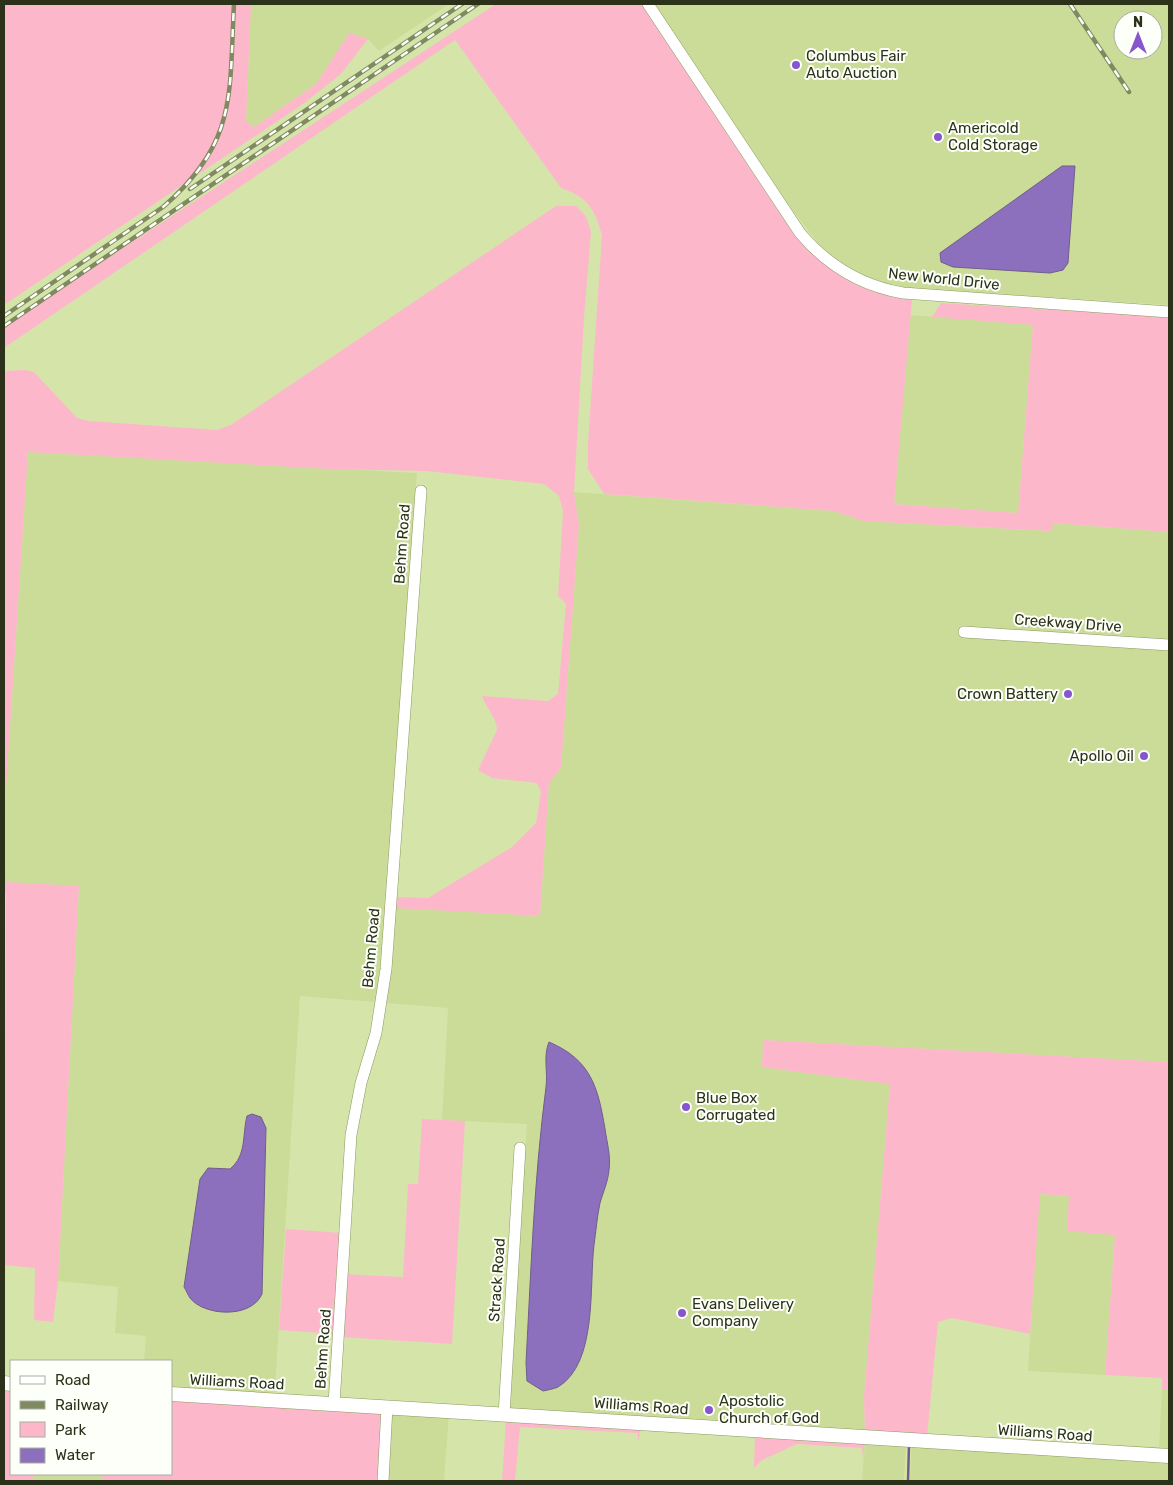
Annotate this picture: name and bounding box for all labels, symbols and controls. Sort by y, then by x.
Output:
north arrow [1113,10,1163,60]
text: N [1133,14,1143,31]
place label: Columbus Fair Auto Auction [806,47,906,82]
marker: Columbus Fair Auto Auction [790,59,802,71]
place label: Americold Cold Storage [948,119,1038,154]
marker: Americold Cold Storage [932,131,944,143]
street label: New World Drive [887,264,1001,294]
street label: Behm Road [390,503,414,585]
street label: Creekway Drive [1014,610,1122,636]
place label: Crown Battery [957,685,1058,703]
marker: Crown Battery [1062,688,1074,700]
place label: Apollo Oil [1069,747,1134,765]
marker: Apollo Oil [1138,750,1150,762]
street label: Behm Road [359,907,383,989]
place label: Blue Box Corrugated [696,1089,775,1124]
marker: Blue Box Corrugated [680,1101,692,1113]
street label: Strack Road [485,1237,509,1323]
place label: Evans Delivery Company [692,1295,794,1330]
marker: Evans Delivery Company [676,1307,688,1319]
street label: Behm Road [311,1308,335,1390]
legend [10,1360,172,1475]
text: Road [55,1371,91,1389]
street label: Williams Road [189,1371,285,1393]
place label: Apostolic Church of God [719,1392,819,1427]
street label: Williams Road [593,1394,689,1418]
text: Railway [55,1396,109,1414]
marker: Apostolic Church of God [703,1404,715,1416]
text: Park [55,1421,86,1439]
street label: Williams Road [997,1421,1093,1445]
text: Water [55,1446,95,1464]

